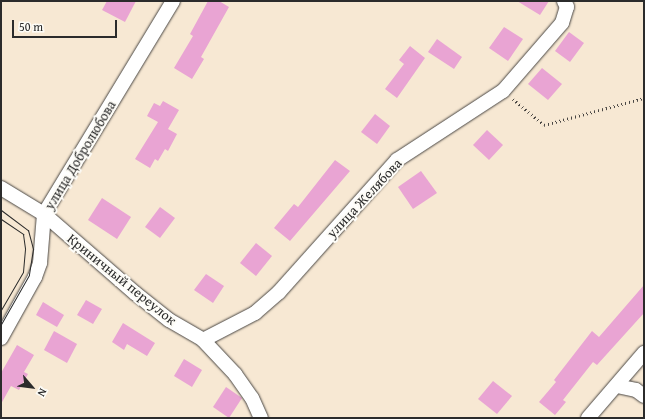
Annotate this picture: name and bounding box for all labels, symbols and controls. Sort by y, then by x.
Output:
scale bar [14,12,119,38]
text: 50 m [19,18,43,35]
street label: улица Добролюбова [41,97,119,213]
street label: улица Желябова [323,155,405,241]
street label: Криничный переулок [64,230,180,328]
north arrow [12,367,52,407]
text: N [34,386,51,400]

